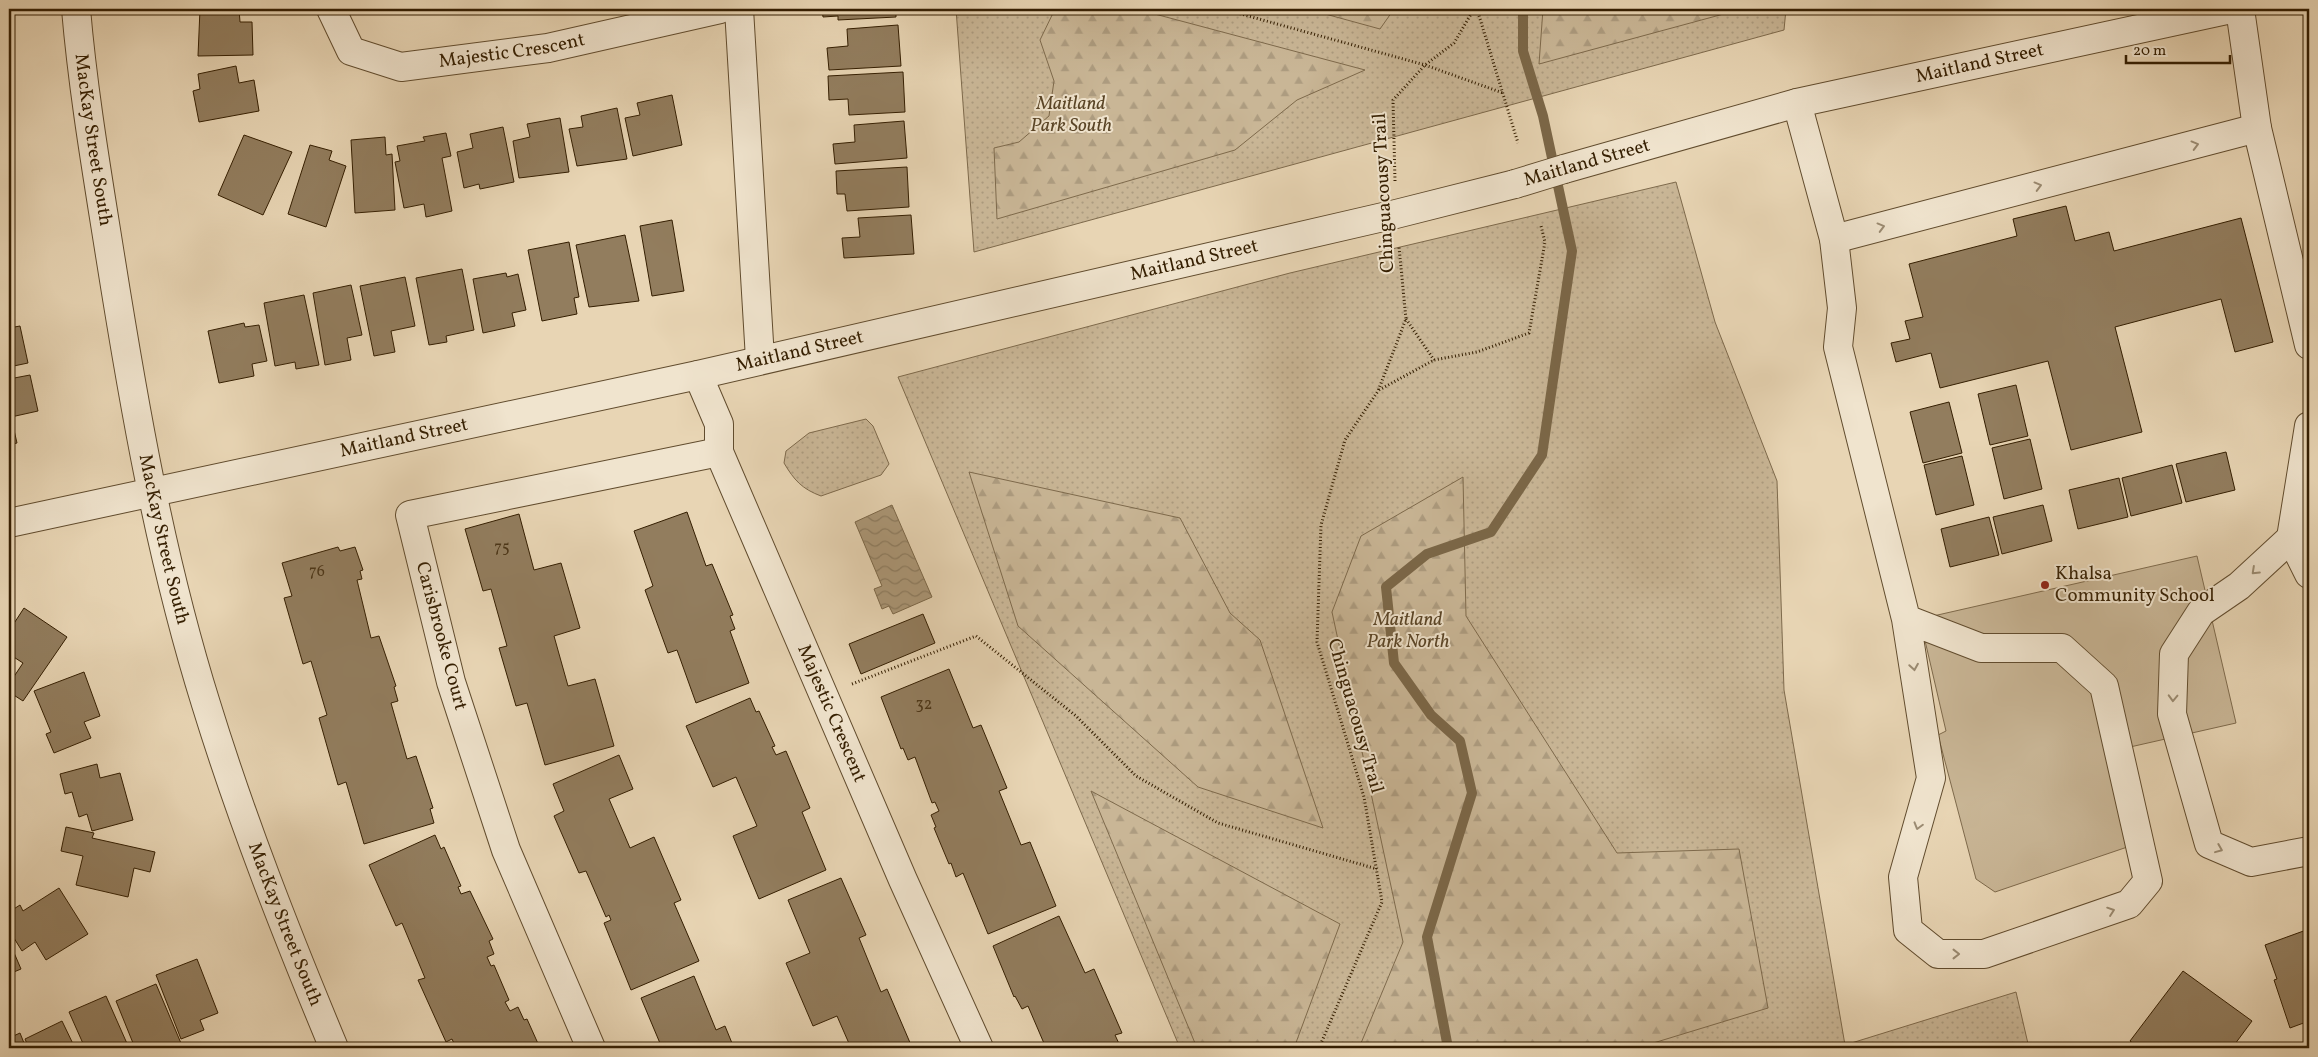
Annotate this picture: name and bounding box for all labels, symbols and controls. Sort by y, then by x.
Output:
street label: Majestic Crescent [437,27,588,75]
scale bar [2126,32,2229,64]
street label: Maitland Street [1913,37,2046,90]
text: 20 m [2133,41,2166,62]
street label: MacKay Street South [68,52,118,228]
park label: Maitland Park South [1030,91,1112,139]
street label: Chinguacousy Trail [1367,112,1401,274]
street label: Maitland Street [1521,132,1654,193]
one-way arrow [2191,140,2199,150]
one-way arrow [2034,181,2043,192]
one-way arrow [1876,222,1885,233]
street label: Maitland Street [1128,233,1261,288]
street label: Maitland Street [733,324,866,379]
street label: Maitland Street [337,412,471,465]
street label: MacKay Street South [132,452,196,628]
house number: 75 [494,537,510,559]
street label: Carisbrooke Court [409,559,473,713]
house number: 76 [309,561,325,583]
place label: Khalsa Community School [2055,561,2215,609]
one-way arrow [2252,565,2261,574]
marker: Khalsa Community School [2039,579,2051,591]
park label: Maitland Park North [1367,607,1449,655]
street label: Chinguacousy Trail [1320,636,1390,797]
street label: Majestic Crescent [790,641,873,787]
one-way arrow [1908,663,1919,671]
house number: 32 [916,694,932,716]
one-way arrow [2168,694,2178,702]
one-way arrow [1913,822,1923,830]
street label: MacKay Street South [241,839,328,1010]
one-way arrow [2215,843,2223,853]
one-way arrow [2107,906,2115,916]
one-way arrow [1952,949,1960,959]

